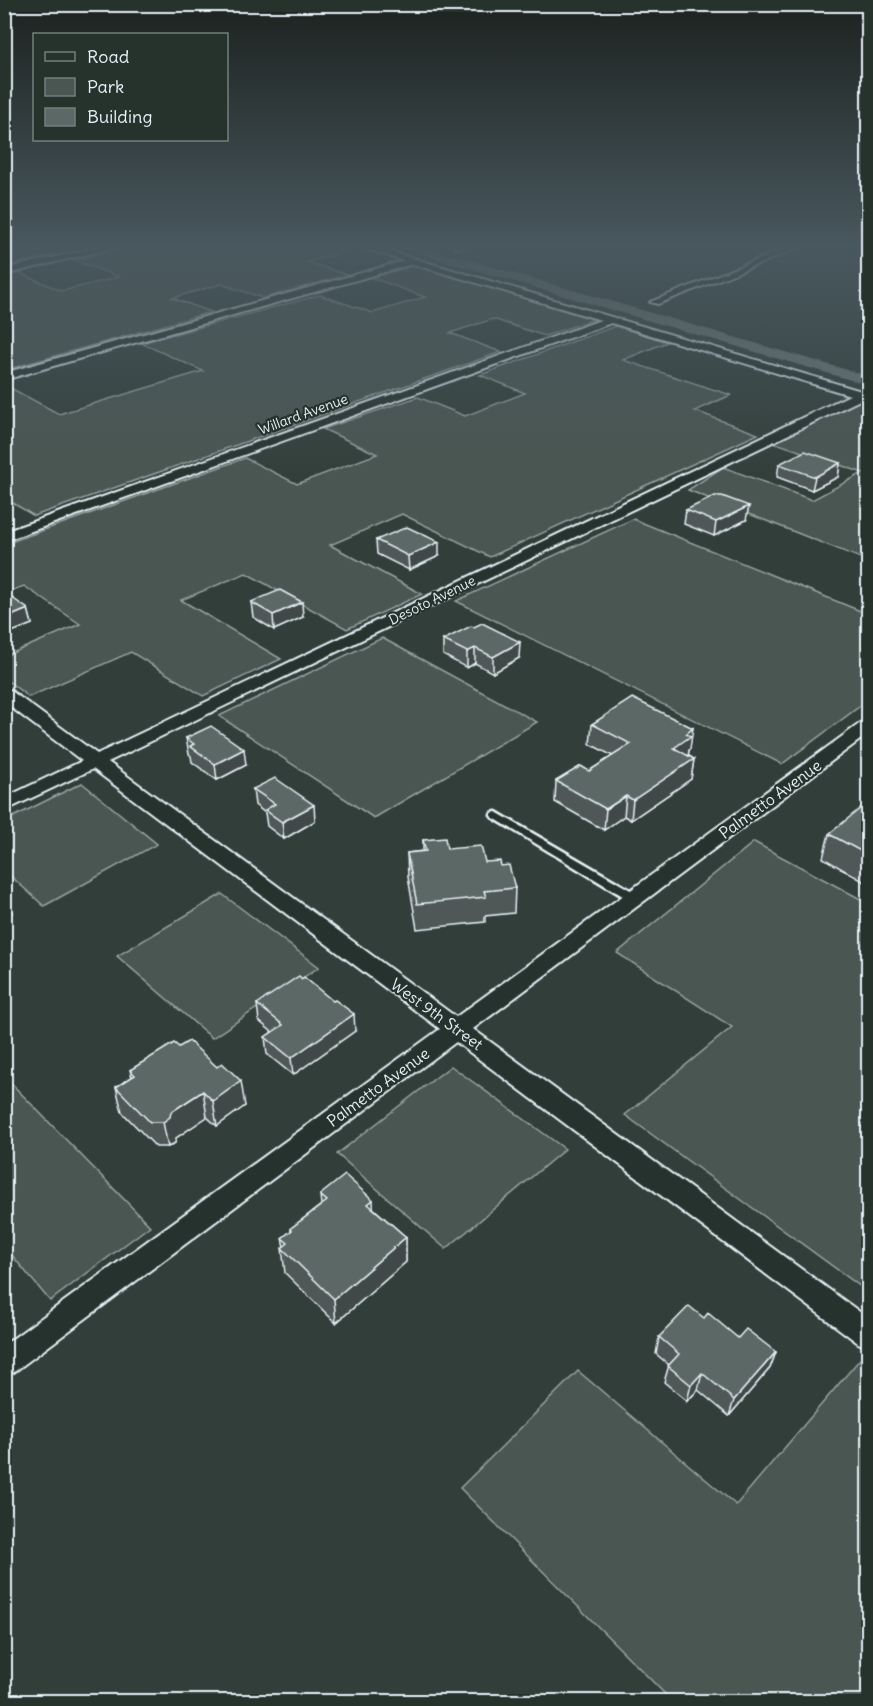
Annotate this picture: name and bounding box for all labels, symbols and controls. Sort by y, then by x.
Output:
legend [33,33,228,141]
text: Road [87,45,130,68]
text: Park [87,75,124,98]
text: Building [87,105,152,128]
street label: Willard Avenue [256,389,350,439]
street label: Desoto Avenue [386,571,478,629]
street label: Palmetto Avenue [715,755,825,843]
street label: West 9th Street [387,974,488,1055]
street label: Palmetto Avenue [323,1043,433,1131]

